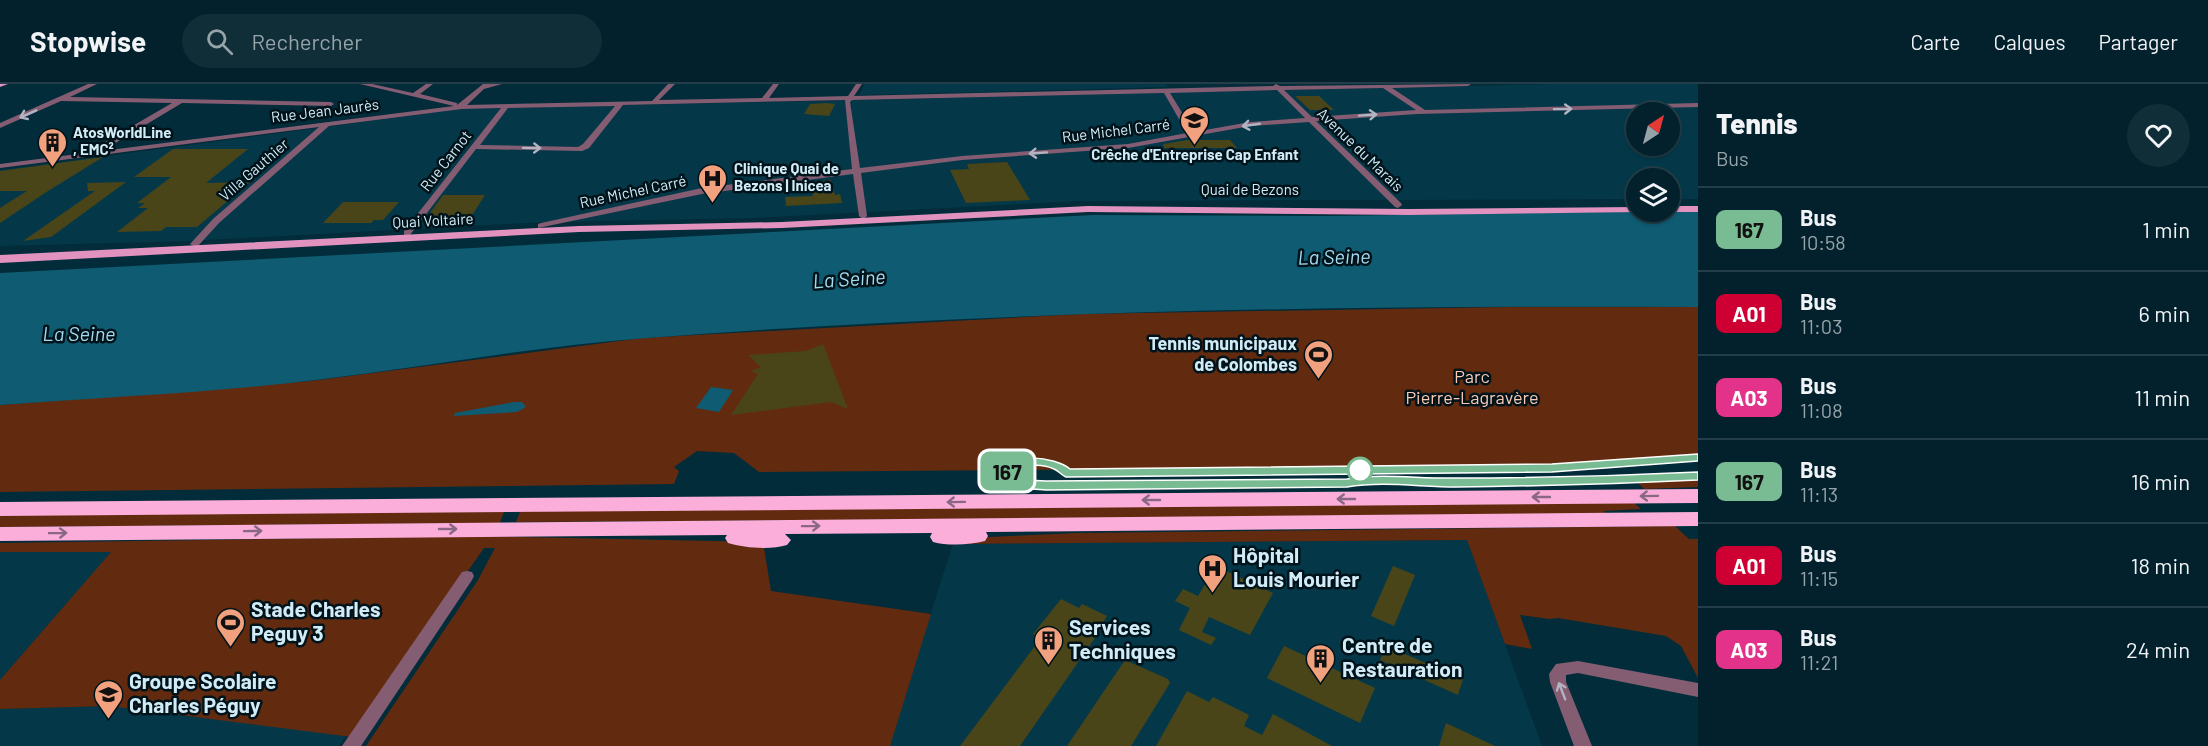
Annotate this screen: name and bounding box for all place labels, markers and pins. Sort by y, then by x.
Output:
school or university icon: Crêche d'Entreprise Cap Enfant [1179,104,1211,146]
place label: AtosWorldLine , EMC² [73,123,171,158]
building icon: AtosWorldLine , EMC² [36,126,68,168]
place label: Crêche d'Entreprise Cap Enfant [1091,145,1299,163]
place label: Clinique Quai de Bezons | Inicea [734,159,839,194]
hospital icon: Clinique Quai de Bezons | Inicea [697,162,729,204]
place label: Tennis municipaux de Colombes [1148,332,1297,375]
sports icon: Tennis municipaux de Colombes [1302,338,1334,380]
unlabelled marker [1347,457,1373,483]
place label: Hôpital Louis Mourier [1233,542,1359,591]
hospital icon: Hôpital Louis Mourier [1196,552,1228,594]
place label: Stade Charles Peguy 3 [251,596,381,645]
sports icon: Stade Charles Peguy 3 [214,606,246,648]
place label: Services Techniques [1069,614,1176,663]
building icon: Services Techniques [1032,624,1064,666]
place label: Centre de Restauration [1342,632,1462,681]
building icon: Centre de Restauration [1305,642,1337,684]
place label: Groupe Scolaire Charles Péguy [129,668,276,717]
school or university icon: Groupe Scolaire Charles Péguy [92,678,124,720]

